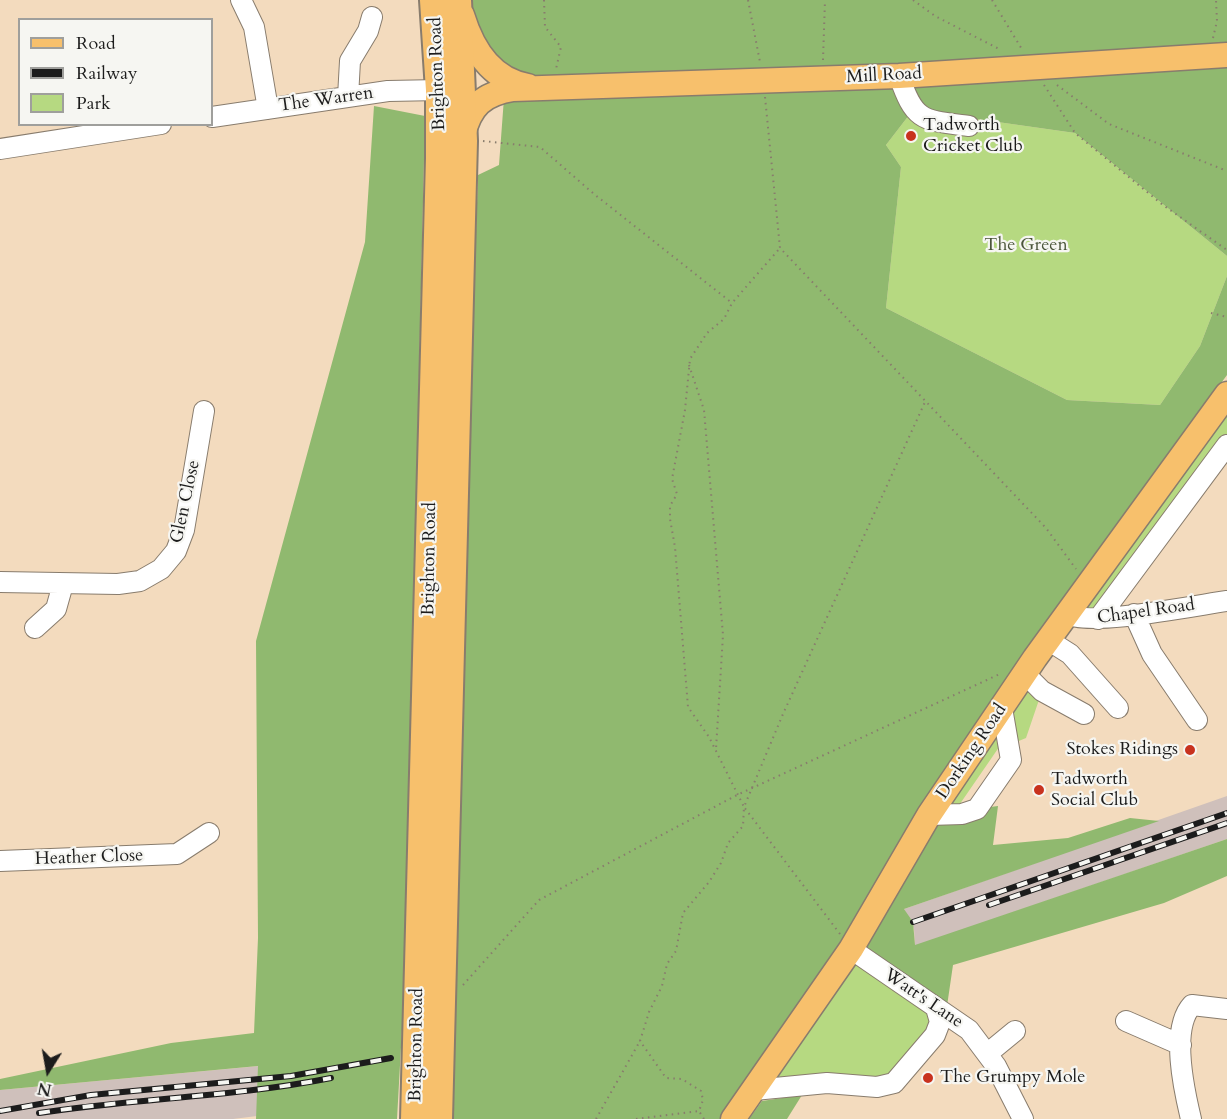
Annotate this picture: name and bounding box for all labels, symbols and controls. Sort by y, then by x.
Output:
street label: Brighton Road [425,17,451,131]
legend [18,18,213,126]
text: Road [76,31,116,56]
text: Railway [76,61,138,86]
street label: Mill Road [846,63,922,89]
street label: The Warren [277,83,375,117]
text: Park [76,91,111,116]
place label: Tadworth Cricket Club [923,115,1023,158]
marker: Tadworth Cricket Club [904,129,918,143]
park label: The Green [984,235,1068,257]
street label: Glen Close [167,459,205,545]
street label: Brighton Road [418,502,442,616]
street label: Chapel Road [1096,594,1196,630]
street label: Dorking Road [932,700,1012,804]
place label: Stokes Ridings [1066,739,1178,761]
marker: Stokes Ridings [1183,743,1197,757]
place label: Tadworth Social Club [1051,769,1138,812]
marker: Tadworth Social Club [1032,783,1046,797]
street label: Heather Close [34,845,144,871]
street label: Watt's Lane [879,965,967,1033]
street label: Brighton Road [405,988,429,1102]
north arrow [18,1041,78,1101]
place label: The Grumpy Mole [940,1067,1085,1089]
marker: The Grumpy Mole [921,1071,935,1085]
text: N [36,1077,53,1101]

